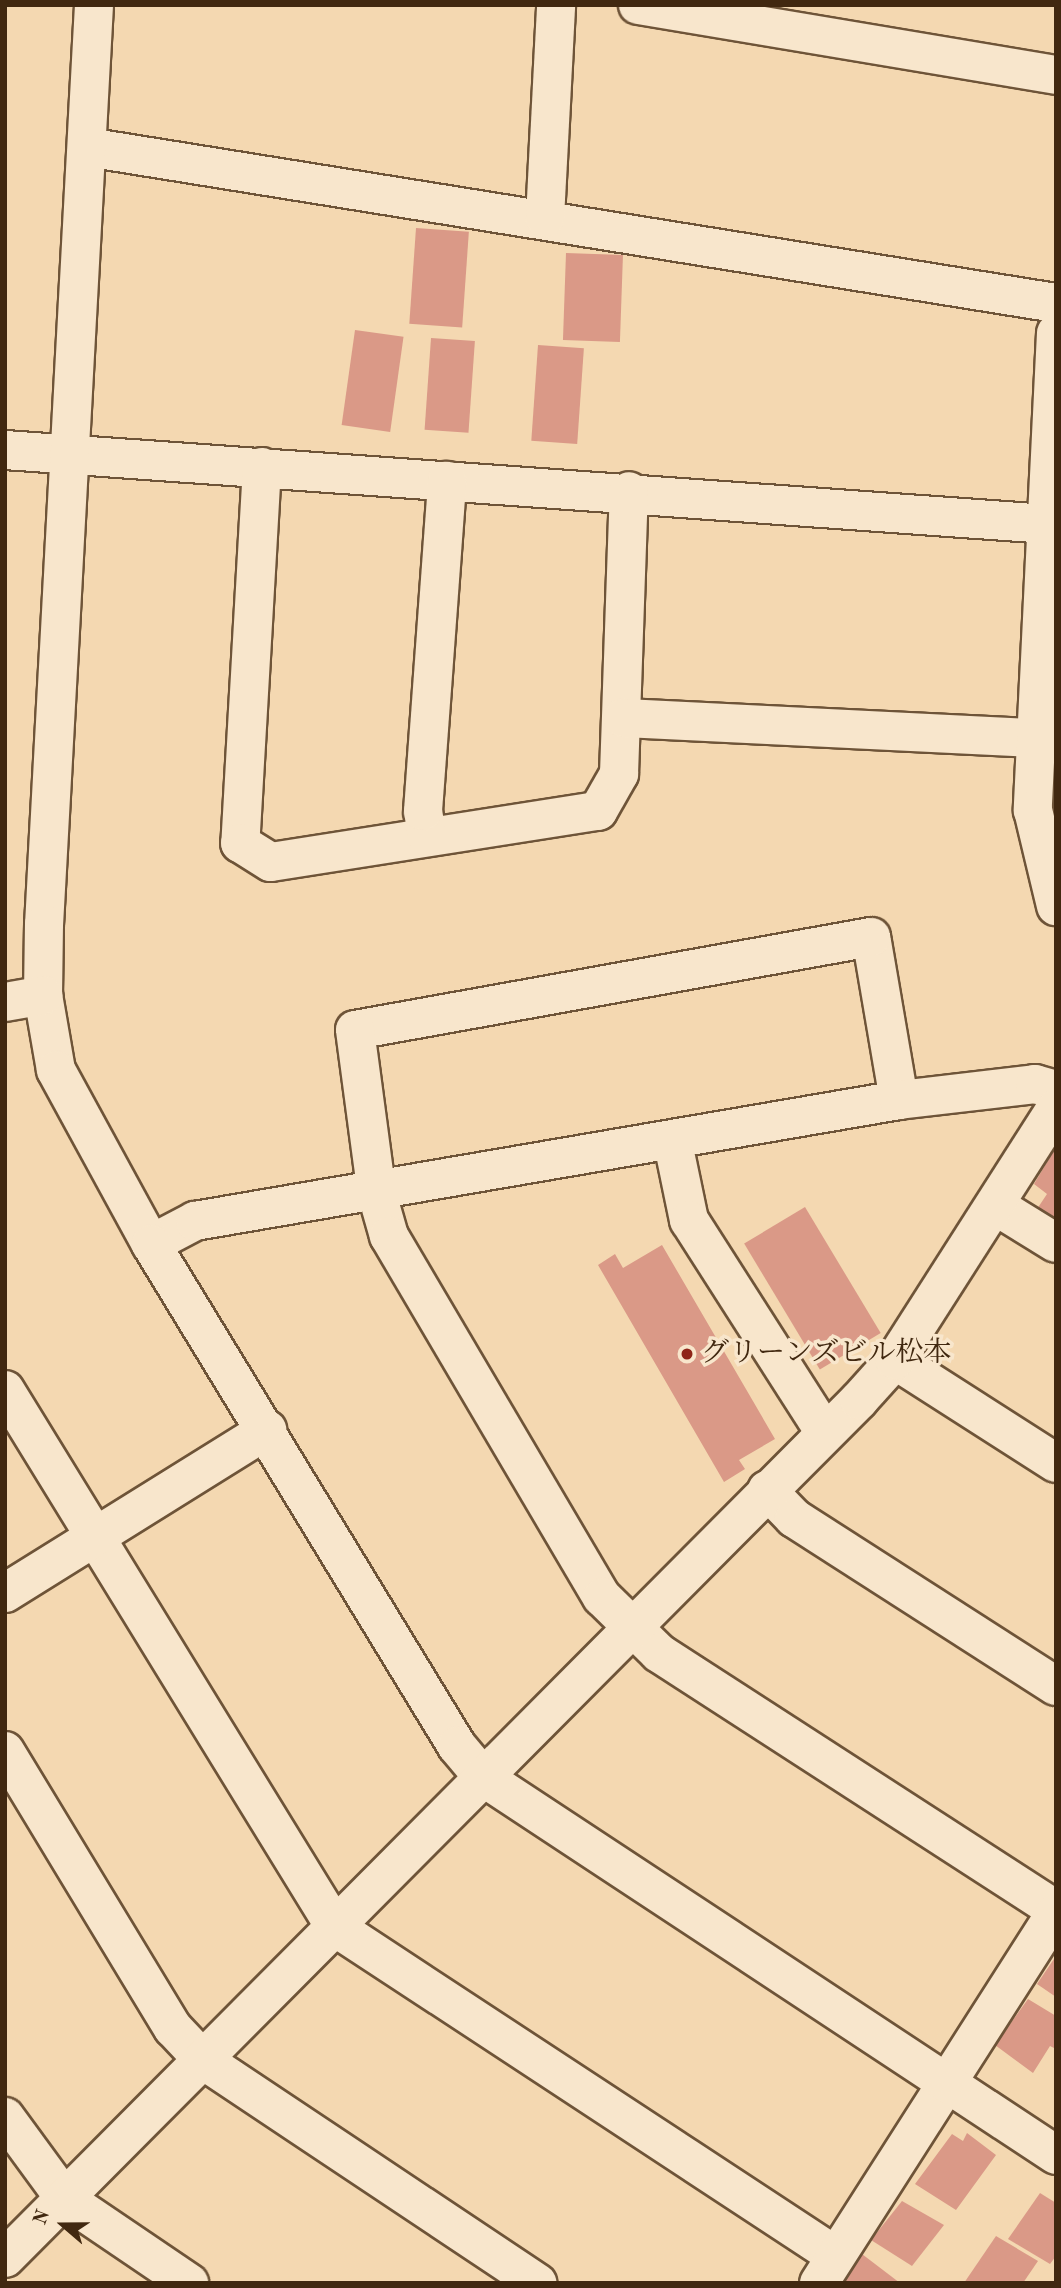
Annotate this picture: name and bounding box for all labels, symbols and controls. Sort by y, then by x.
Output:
place label: グリーンズビル松本 [701,1337,953,1371]
marker: グリーンズビル松本 [679,1346,695,1362]
north arrow [28,2190,98,2260]
text: N [31,2208,54,2228]

